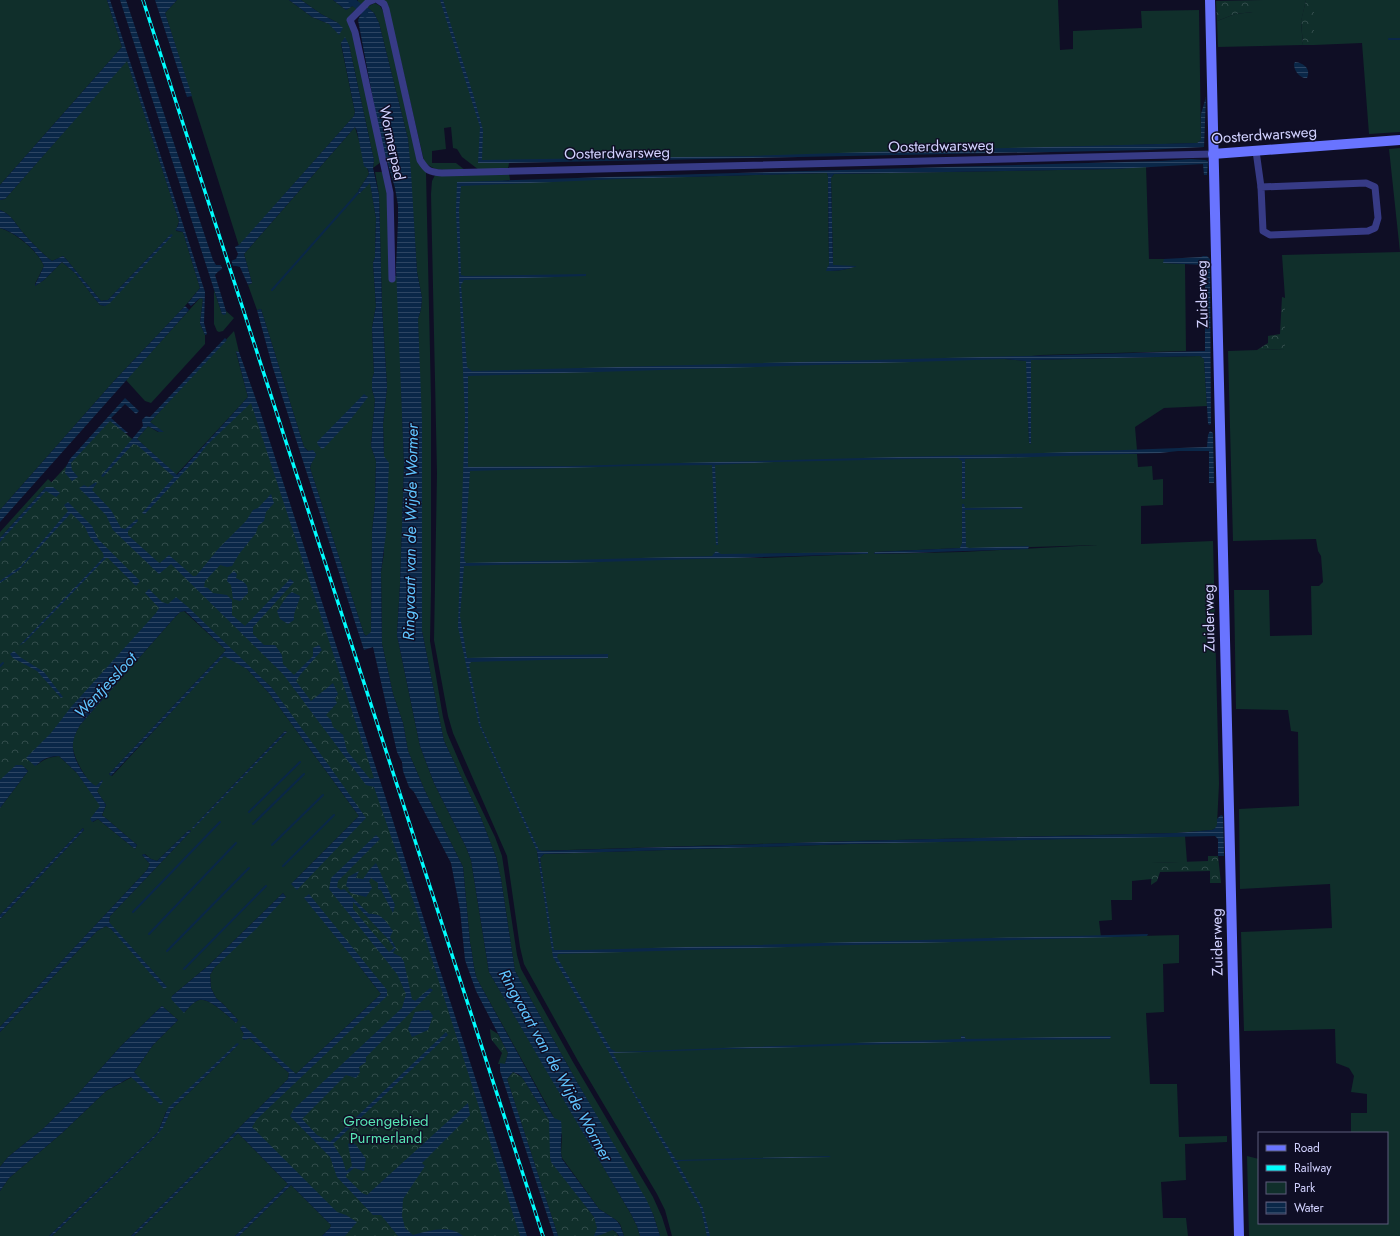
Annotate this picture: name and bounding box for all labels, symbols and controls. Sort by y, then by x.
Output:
street label: Wormerpad [373,104,411,182]
street label: Oosterdwarsweg [1210,120,1318,150]
street label: Oosterdwarsweg [888,134,994,158]
street label: Oosterdwarsweg [564,141,670,165]
street label: Zuiderweg [1190,260,1214,328]
water label: Ringvaart van de Wijde Wormer [397,422,424,641]
street label: Zuiderweg [1197,584,1221,652]
water label: Wentjessloot [69,646,143,723]
street label: Zuiderweg [1205,908,1229,976]
water label: Ringvaart van de Wijde Wormer [493,965,619,1167]
park label: Groengebied Purmerland [343,1110,429,1149]
legend [1258,1132,1388,1224]
text: Road [1294,1139,1320,1157]
text: Railway [1294,1159,1332,1177]
text: Park [1294,1179,1316,1197]
text: Water [1294,1199,1325,1217]

